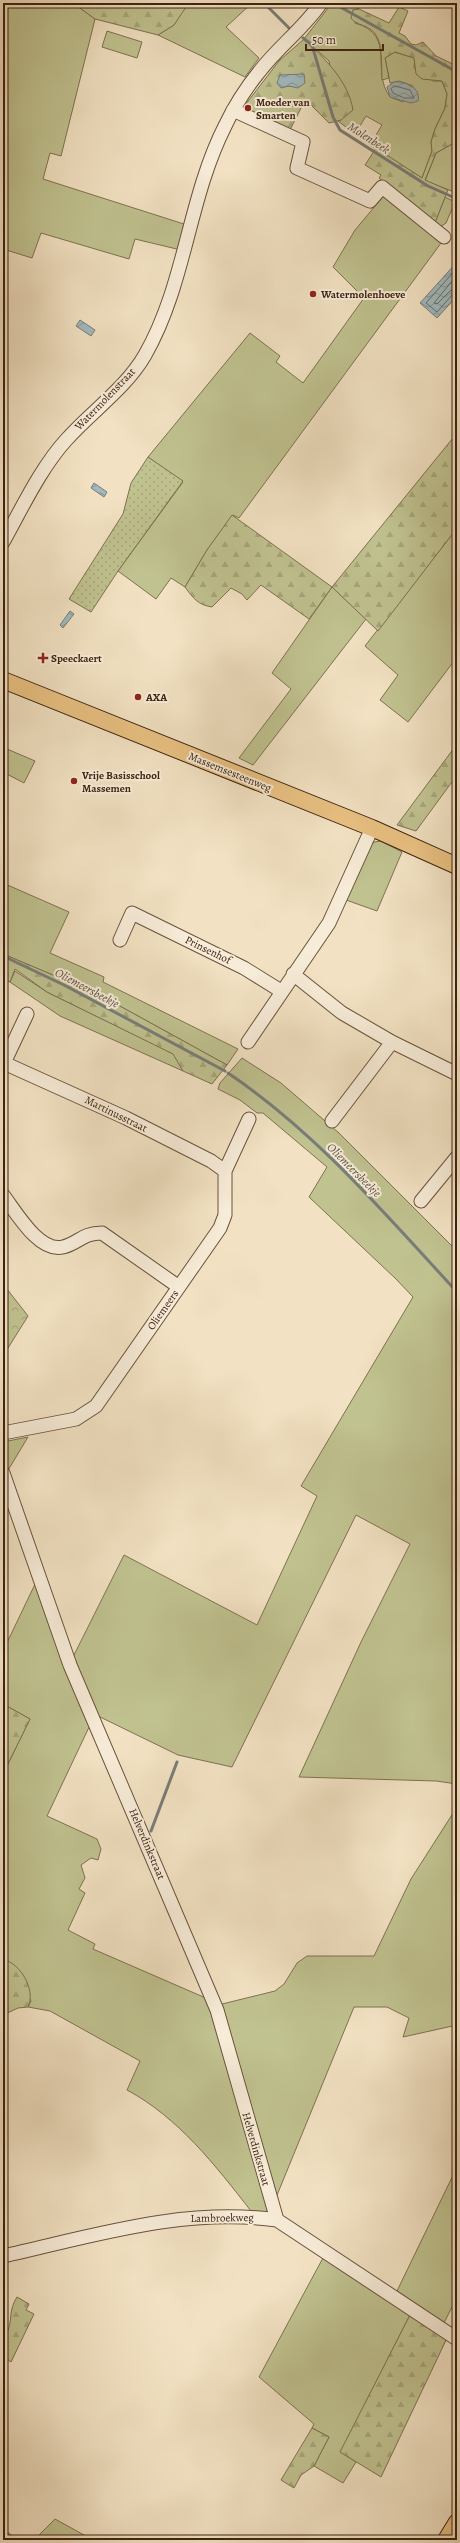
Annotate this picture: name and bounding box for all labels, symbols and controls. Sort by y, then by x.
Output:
scale bar [306,26,383,52]
text: 50 m [312,32,336,48]
place label: Moeder van Smarten [256,95,310,123]
marker: Moeder van Smarten [243,103,253,113]
water label: Molenbeek [345,118,394,158]
place label: Watermolenhoeve [320,287,405,302]
marker: Watermolenhoeve [308,289,318,299]
street label: Watermolenstraat [71,364,139,434]
place label: Speeckaert [51,651,102,666]
marker: Speeckaert [38,653,48,663]
place label: AXA [145,690,167,705]
marker: AXA [133,692,143,702]
street label: Massemsesteenweg [186,749,274,796]
place label: Vrije Basisschool Massemen [81,768,160,796]
marker: Vrije Basisschool Massemen [69,776,79,786]
street label: Prinsenhof [182,932,235,968]
water label: Oliemeersbeekje [52,964,123,1012]
street label: Martinusstraat [82,1092,150,1136]
water label: Oliemeersbeekje [323,1139,385,1201]
street label: Oliemeers [144,1287,182,1333]
street label: Helverdinkstraat [125,1806,169,1882]
street label: Helverdinkstraat [238,2110,274,2188]
street label: Lambroekweg [190,2210,254,2226]

